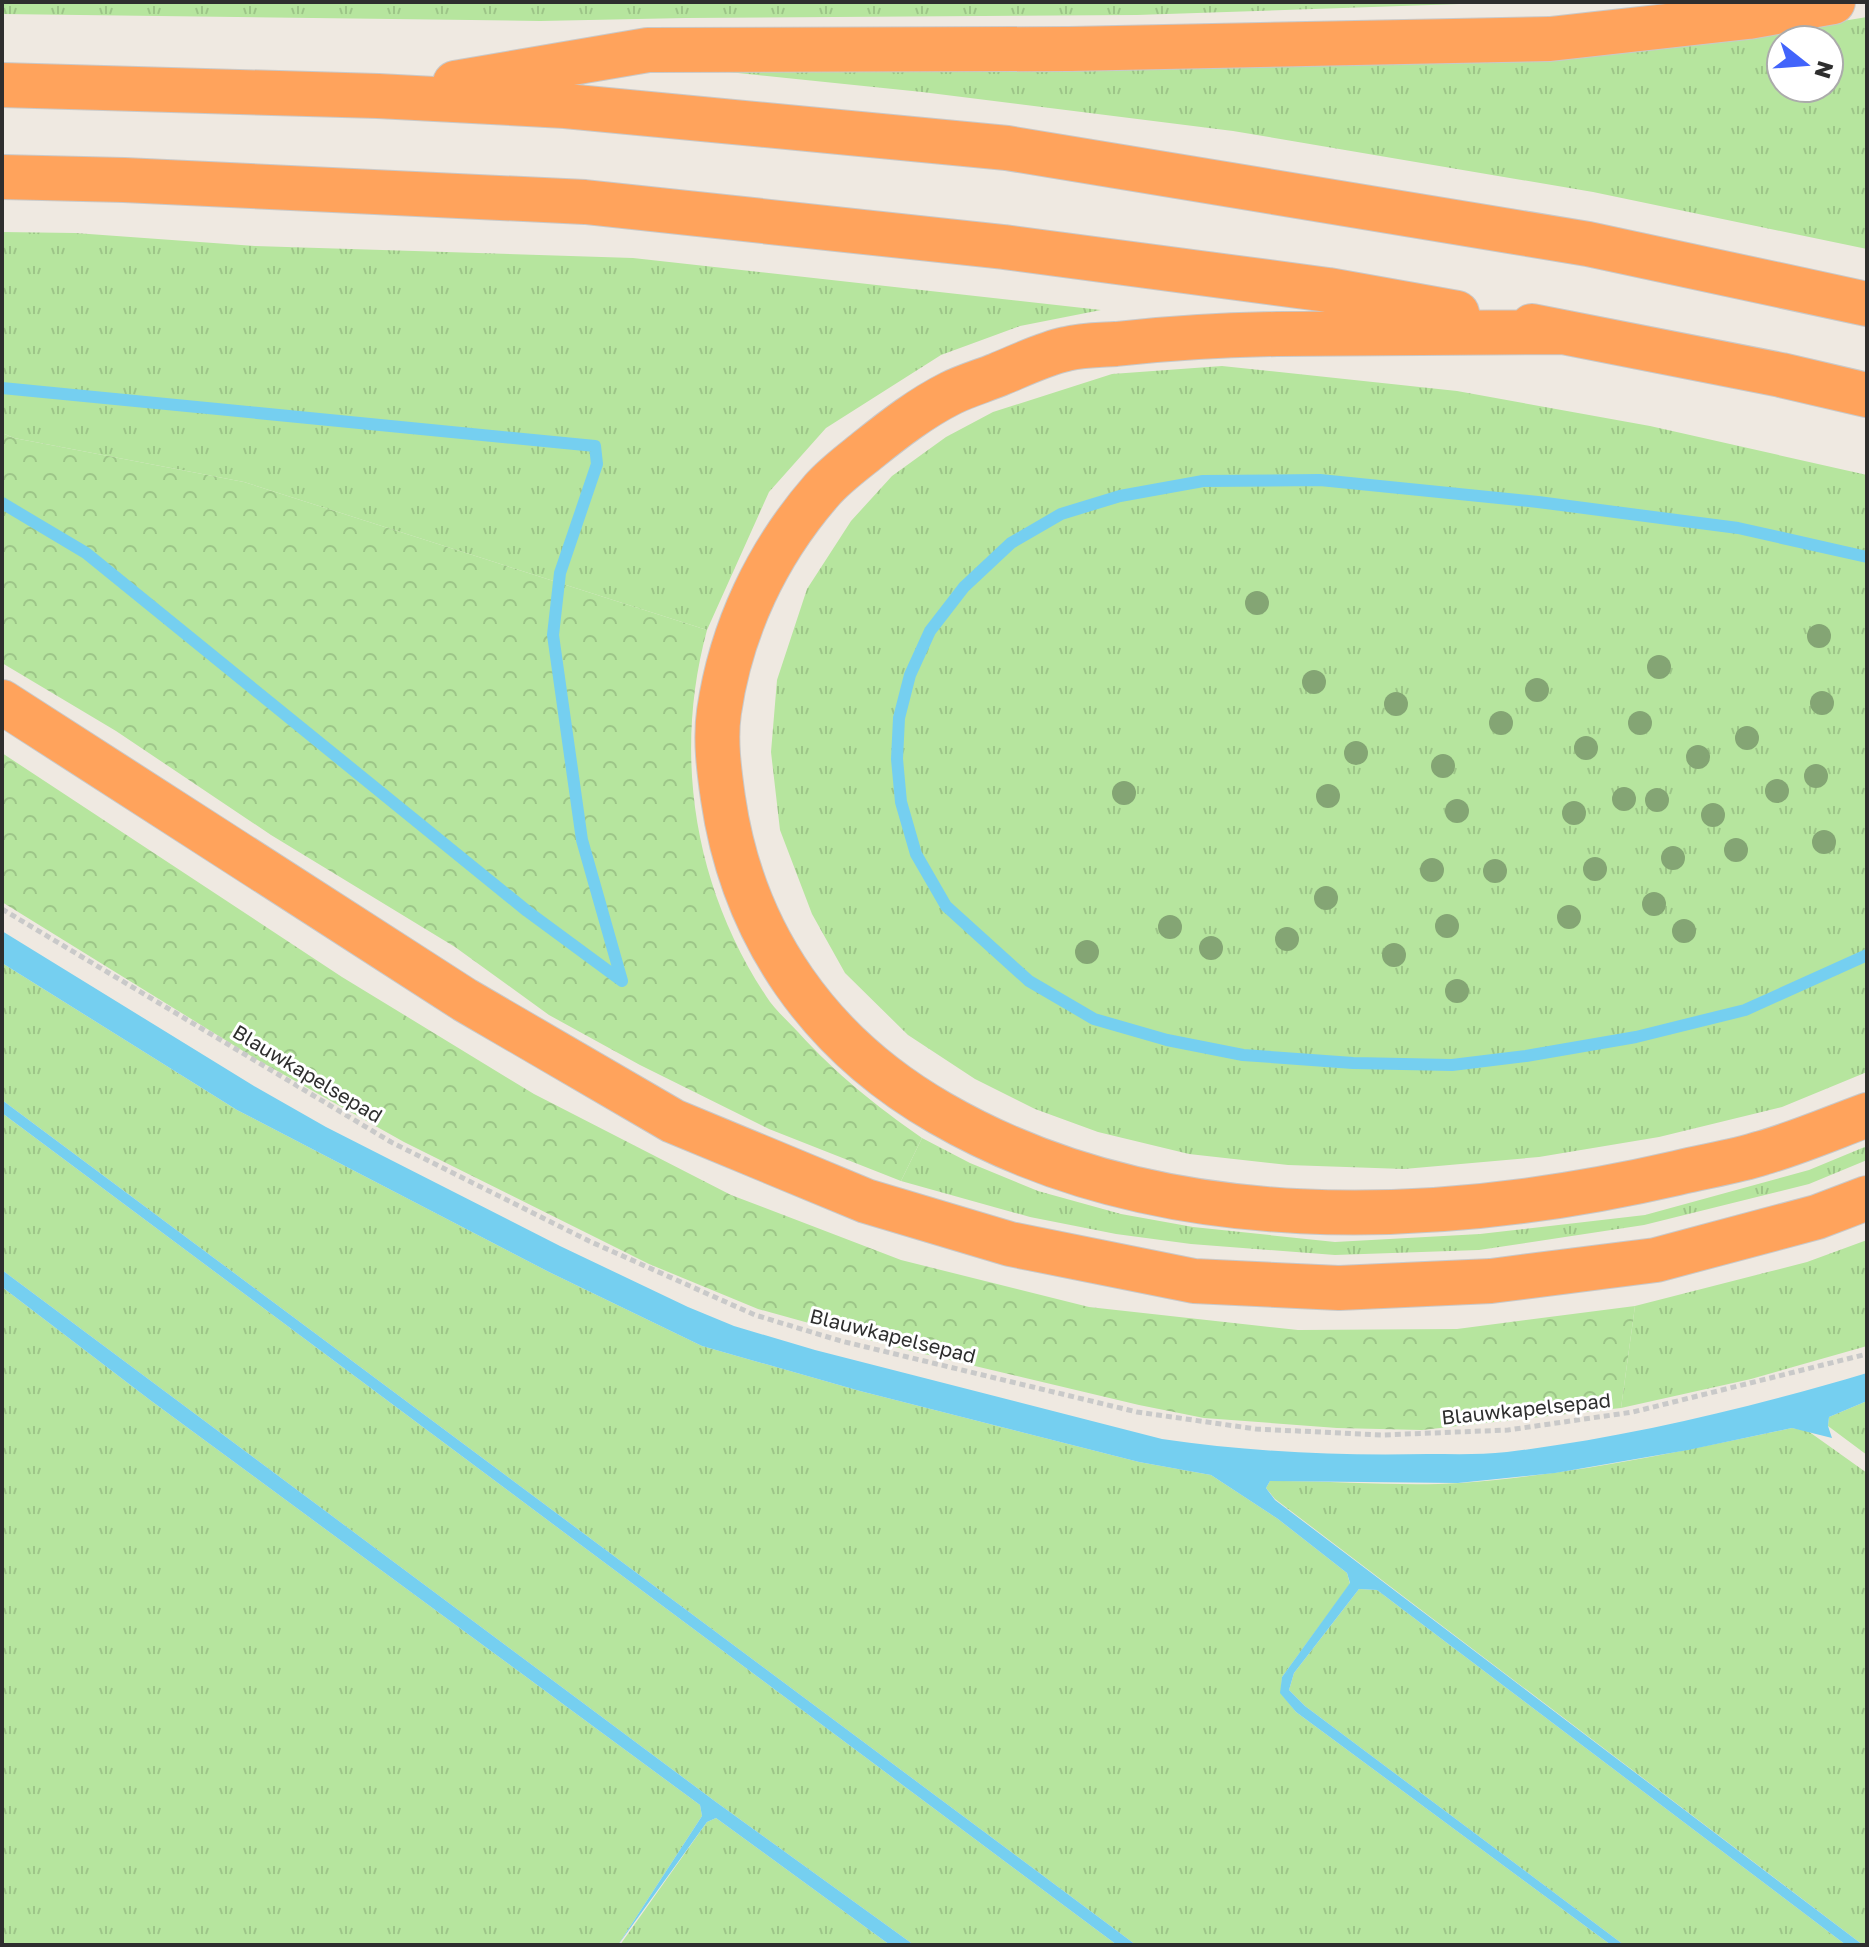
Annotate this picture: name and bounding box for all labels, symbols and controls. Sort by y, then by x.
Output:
north arrow [1765,24,1845,104]
text: N [1809,58,1840,82]
street label: Blauwkapelsepad [229,1019,387,1127]
street label: Blauwkapelsepad [808,1303,978,1367]
street label: Blauwkapelsepad [1440,1387,1612,1429]

